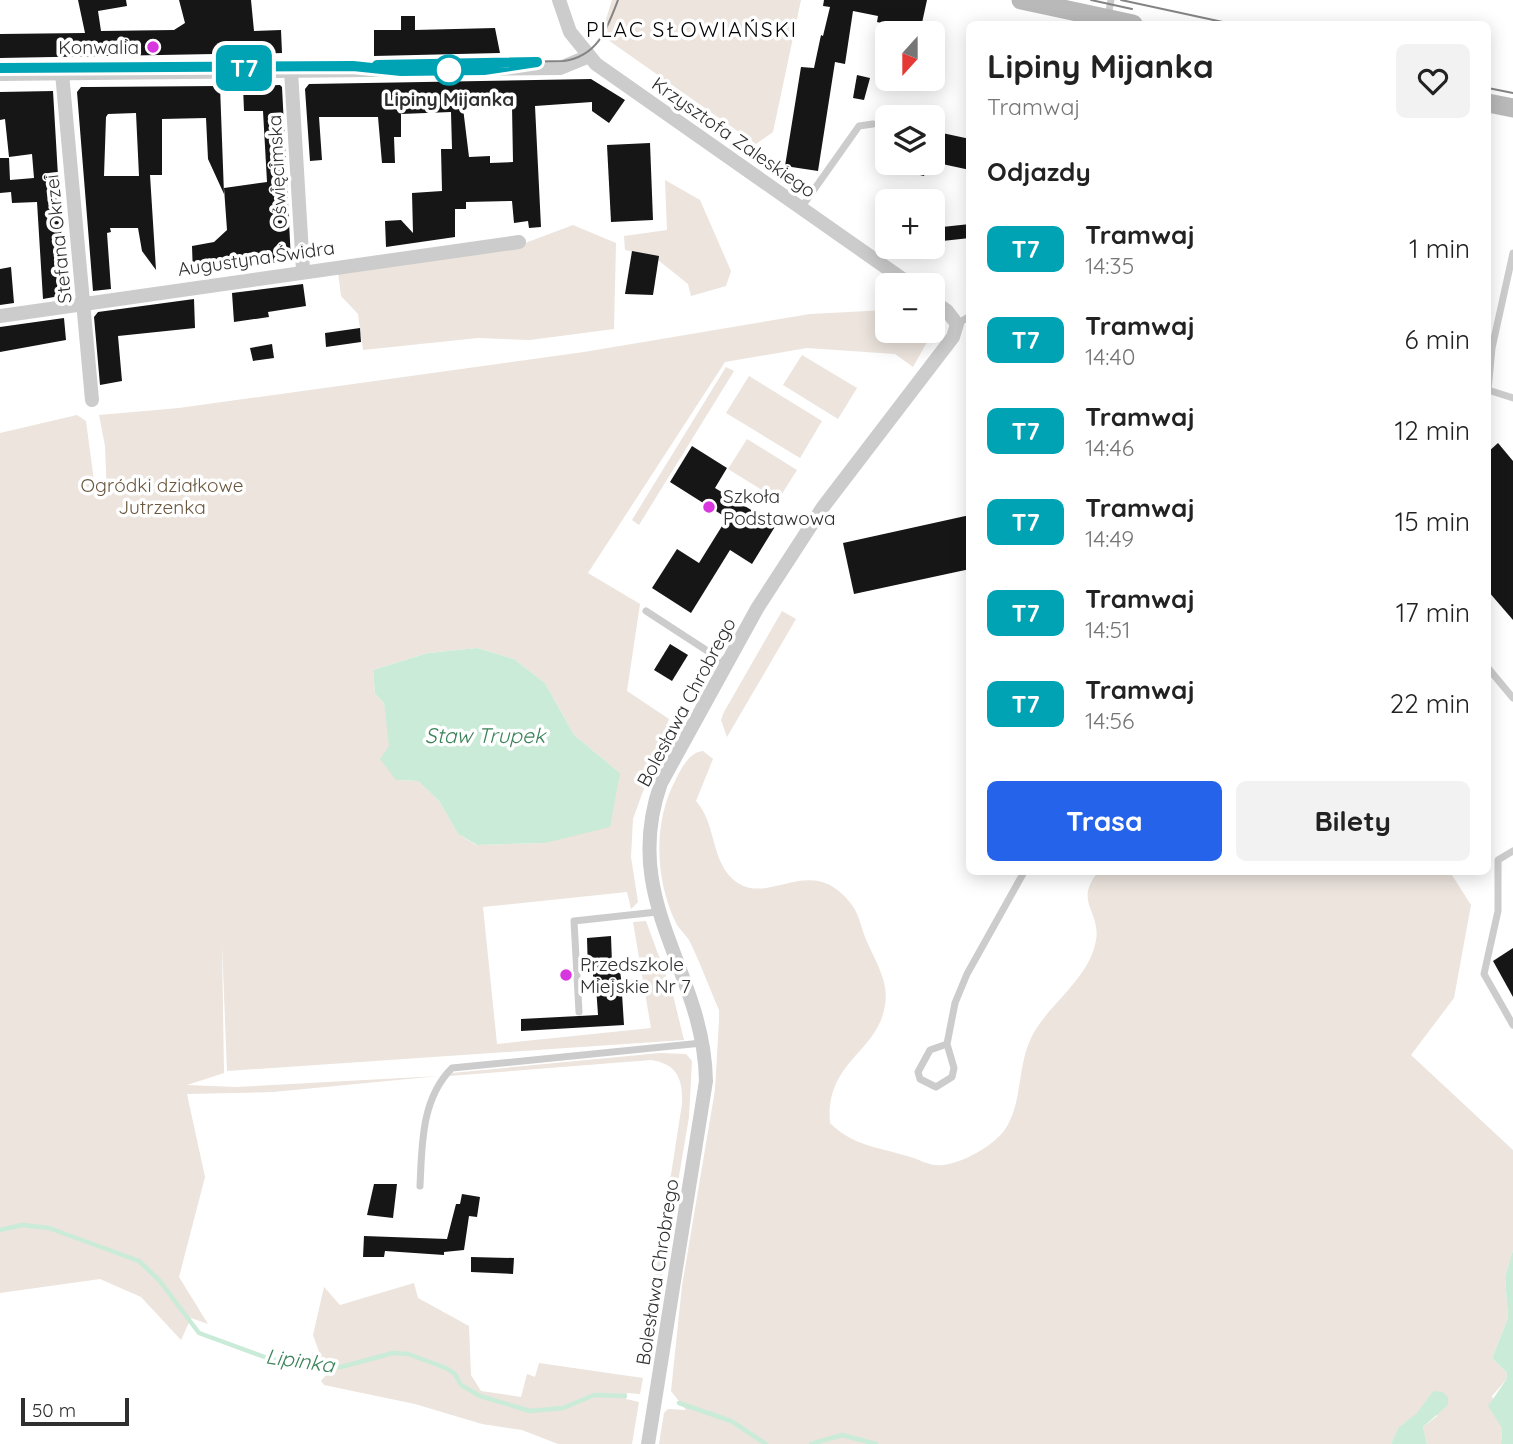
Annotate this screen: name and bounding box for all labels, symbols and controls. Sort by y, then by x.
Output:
district label: PLAC SŁOWIAŃSKI [586,16,798,42]
north arrow [875,21,945,91]
map controls [875,21,945,343]
place label: Konwalia [58,35,139,59]
marker: Konwalia [145,39,161,55]
button: heart [1396,44,1470,118]
line badge: T7 [212,45,276,91]
text: Lipiny Mijanka [987,45,1214,86]
text: T7 [230,53,258,83]
marker: Lipiny Mijanka [434,55,464,85]
street label: Krzysztofa Zaleskiego [647,71,821,203]
place label: Lipiny Mijanka [384,87,514,111]
text: Tramwaj [987,92,1081,121]
button: layers [875,105,945,175]
street label: Oświęcimska [262,114,292,230]
text: Odjazdy [987,155,1091,188]
street label: Stefana Okrzei [39,173,77,305]
button: + [875,189,945,259]
text: Tramwaj [1085,218,1195,251]
text: 1 min [1409,232,1470,265]
text: T7 [1011,234,1040,264]
street label: Augustyna Świdra [176,235,336,281]
text: 14:35 [1085,251,1134,280]
button: − [875,273,945,343]
text: Tramwaj [1085,309,1195,342]
text: 6 min [1405,323,1470,356]
text: T7 [1011,325,1040,355]
text: 14:40 [1085,342,1135,371]
text: Tramwaj [1085,400,1195,433]
text: 12 min [1395,414,1470,447]
text: T7 [1011,416,1040,446]
text: 14:46 [1085,433,1134,462]
park label: Ogródki działkowe Jutrzenka [81,473,243,519]
place label: Szkoła Podstawowa [723,484,836,530]
text: Tramwaj [1085,491,1195,524]
marker: Szkoła Podstawowa [701,499,717,515]
text: 15 min [1395,505,1470,538]
text: T7 [1011,507,1040,537]
text: 14:49 [1085,524,1134,553]
text: Tramwaj [1085,582,1195,615]
text: 17 min [1396,596,1470,629]
text: T7 [1011,598,1040,628]
street label: Bolesława Chrobrego [631,613,741,791]
text: 14:51 [1085,615,1131,644]
text: Tramwaj [1085,673,1195,706]
text: 22 min [1390,687,1470,720]
text: T7 [1011,689,1040,719]
text: 14:56 [1085,706,1135,735]
water label: Staw Trupek [425,722,547,748]
button: Trasa [987,781,1222,861]
button: Bilety [1236,781,1470,861]
place label: Przedszkole Miejskie Nr 7 [580,952,691,998]
marker: Przedszkole Miejskie Nr 7 [558,967,574,983]
street label: Bolesława Chrobrego [630,1177,684,1367]
water label: Lipinka [264,1342,337,1378]
scale bar [21,1395,130,1427]
text: 50 m [32,1398,76,1422]

